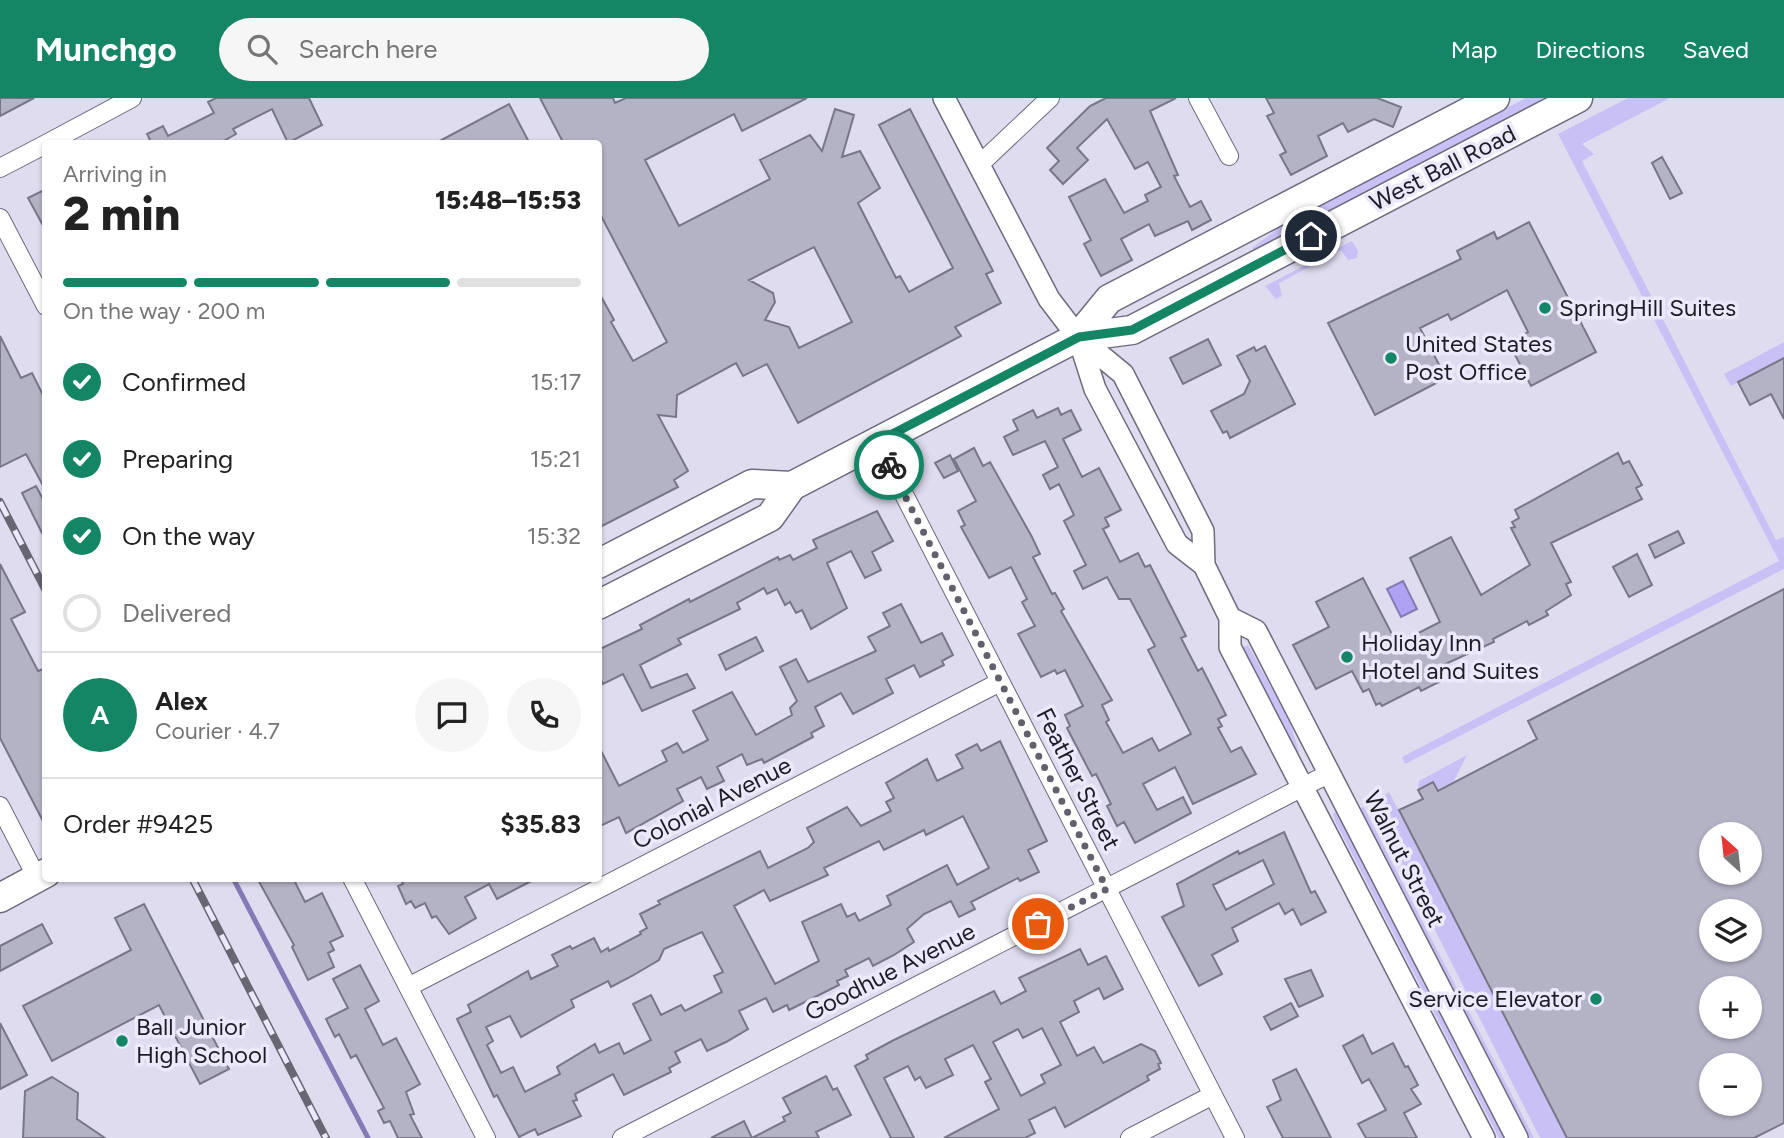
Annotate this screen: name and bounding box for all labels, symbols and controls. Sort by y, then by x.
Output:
search box [219,18,709,81]
text: Munchgo [35,30,177,69]
icon: search [243,30,281,68]
text: Search here [299,33,438,65]
text: Map [1451,35,1497,64]
text: Directions [1535,35,1645,64]
text: Saved [1683,35,1749,64]
street label: West Ball Road [1365,118,1521,217]
text: Arriving in [63,160,167,188]
text: 15:48–15:53 [435,184,581,216]
text: 2 min [63,186,180,242]
pin [1281,206,1341,266]
icon: home [1292,217,1330,255]
place label: SpringHill Suites [1559,293,1736,322]
text: On the way · 200 m [63,297,265,325]
marker: SpringHill Suites [1537,300,1553,316]
place label: United States Post Office [1405,329,1552,386]
marker: United States Post Office [1383,350,1399,366]
icon: check [63,363,101,401]
text: Confirmed [122,366,246,398]
text: 15:17 [531,368,581,396]
courier [854,430,924,500]
icon: check [63,440,101,478]
text: Preparing [122,443,233,475]
text: 15:21 [530,445,581,473]
icon: bike [870,446,908,484]
icon: check [63,517,101,555]
text: On the way [122,520,255,552]
text: 15:32 [527,522,581,550]
text: Delivered [122,597,231,629]
place label: Holiday Inn Hotel and Suites [1361,628,1539,685]
marker: Holiday Inn Hotel and Suites [1339,649,1355,665]
button: chat [415,678,489,752]
button: phone [507,678,581,752]
text: Alex [155,685,208,717]
text: A [91,699,109,731]
street label: Feather Street [1030,703,1127,854]
text: Courier · 4.7 [155,717,280,745]
street label: Colonial Avenue [628,750,796,855]
street label: Walnut Street [1358,786,1451,932]
text: Order #9425 [63,808,213,840]
text: $35.83 [500,808,581,840]
north arrow [1699,822,1762,886]
map controls [1699,822,1762,1116]
pin [1008,894,1068,954]
button: layers [1699,899,1762,962]
icon: bag [1019,905,1057,943]
street label: Goodhue Avenue [800,916,980,1027]
button: + [1699,976,1762,1039]
place label: Service Elevator [1408,984,1582,1013]
marker: Service Elevator [1588,991,1604,1007]
place label: Ball Junior High School [136,1012,267,1069]
marker: Ball Junior High School [114,1033,130,1049]
button: − [1699,1053,1762,1116]

